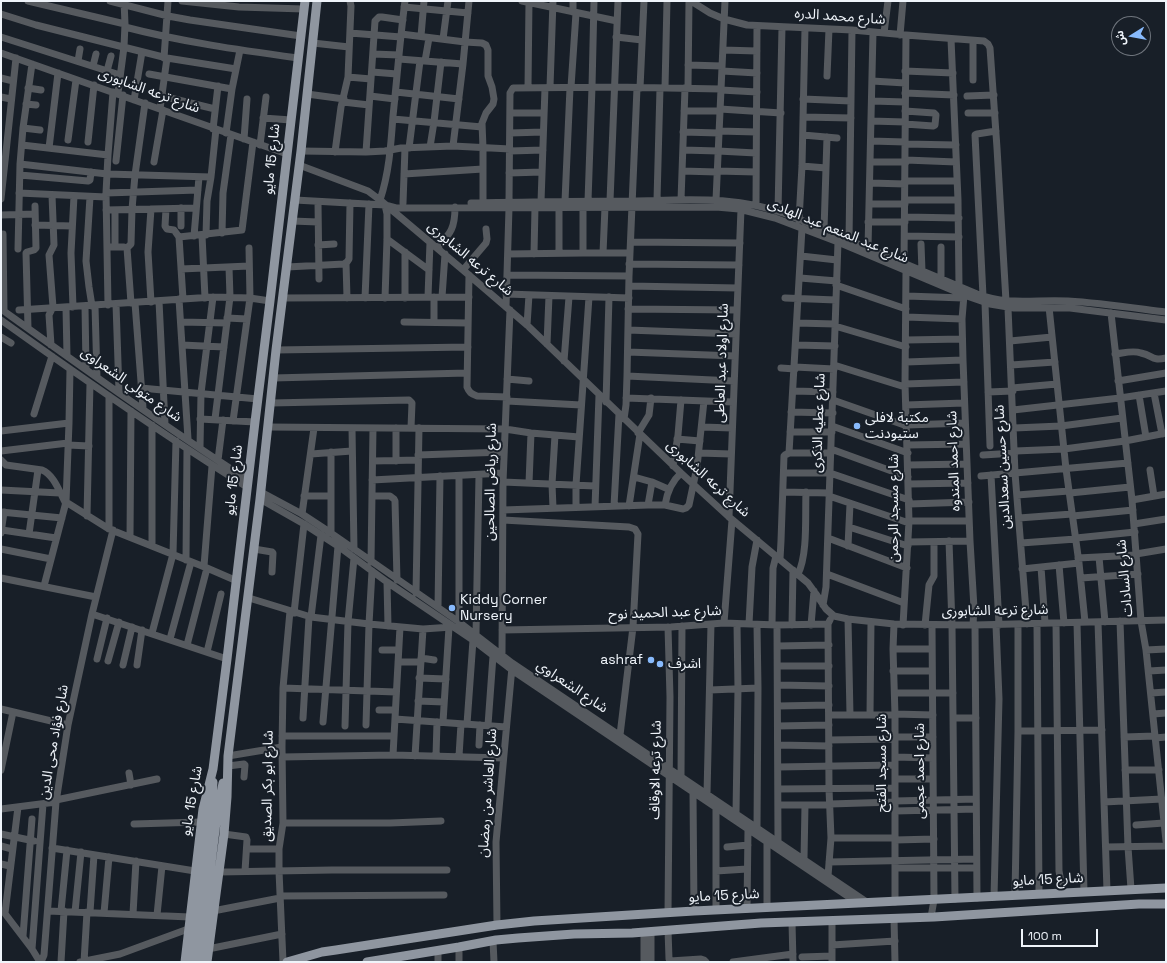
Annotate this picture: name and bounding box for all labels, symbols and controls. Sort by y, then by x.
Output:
street label: شارع محمد الدره [794,5,886,29]
north arrow [1111,16,1151,56]
text: ش [1112,29,1129,47]
street label: شارع ترعه الشابورى [96,65,202,117]
street label: شارع 15 مايو [260,123,284,195]
street label: شارع عبد المنعم عبد الهادى [765,195,911,267]
street label: شارع ترعه الشابورى [424,218,516,300]
street label: شارع اولاد عبد العاطى [712,303,732,423]
street label: شارع متولي الشعراوى [77,344,185,426]
street label: شارع عطيه الذكرى [809,373,829,473]
street label: شارع حسين سعدالدين [991,404,1015,530]
place label: مكتبة لافلى ستيودنت [865,410,929,442]
street label: شارع احمد المندوه [944,410,964,512]
marker: مكتبة لافلى ستيودنت [852,421,862,431]
street label: شارع رياض الصالحين [482,423,500,541]
street label: شارع ترعه الشابورى [663,437,753,521]
street label: شارع 15 مايو [221,444,247,516]
street label: شارع مسجد الرحمن [886,454,902,562]
street label: شارع السادات [1113,539,1137,617]
place label: Kiddy Corner Nursery [460,592,547,624]
street label: شارع ترعه الشابورى [941,602,1049,620]
marker: Kiddy Corner Nursery [447,603,457,613]
street label: شارع عبد الحميد نوح [608,603,722,623]
place label: ashraf [600,652,643,668]
marker: ashraf [646,655,656,665]
place label: اشرف [668,656,701,672]
street label: شارع الشعراوي [533,657,611,717]
marker: اشرف [655,659,665,669]
street label: شارع فؤاد محى الدين [36,683,72,801]
street label: شارع مسجد الفتح [874,714,890,812]
street label: شارع ترعه الاوقاف [647,720,665,820]
street label: شارع احمد عجمى [912,723,928,819]
street label: شارع العاشر من رمضان [475,728,501,858]
street label: شارع ابو بكر الصديق [259,730,277,842]
street label: شارع 15 مايو [178,765,206,837]
street label: شارع 15 مايو [1012,870,1084,890]
street label: شارع 15 مايو [688,886,760,906]
scale bar [1023,921,1100,947]
text: 100 m [1028,928,1062,944]

